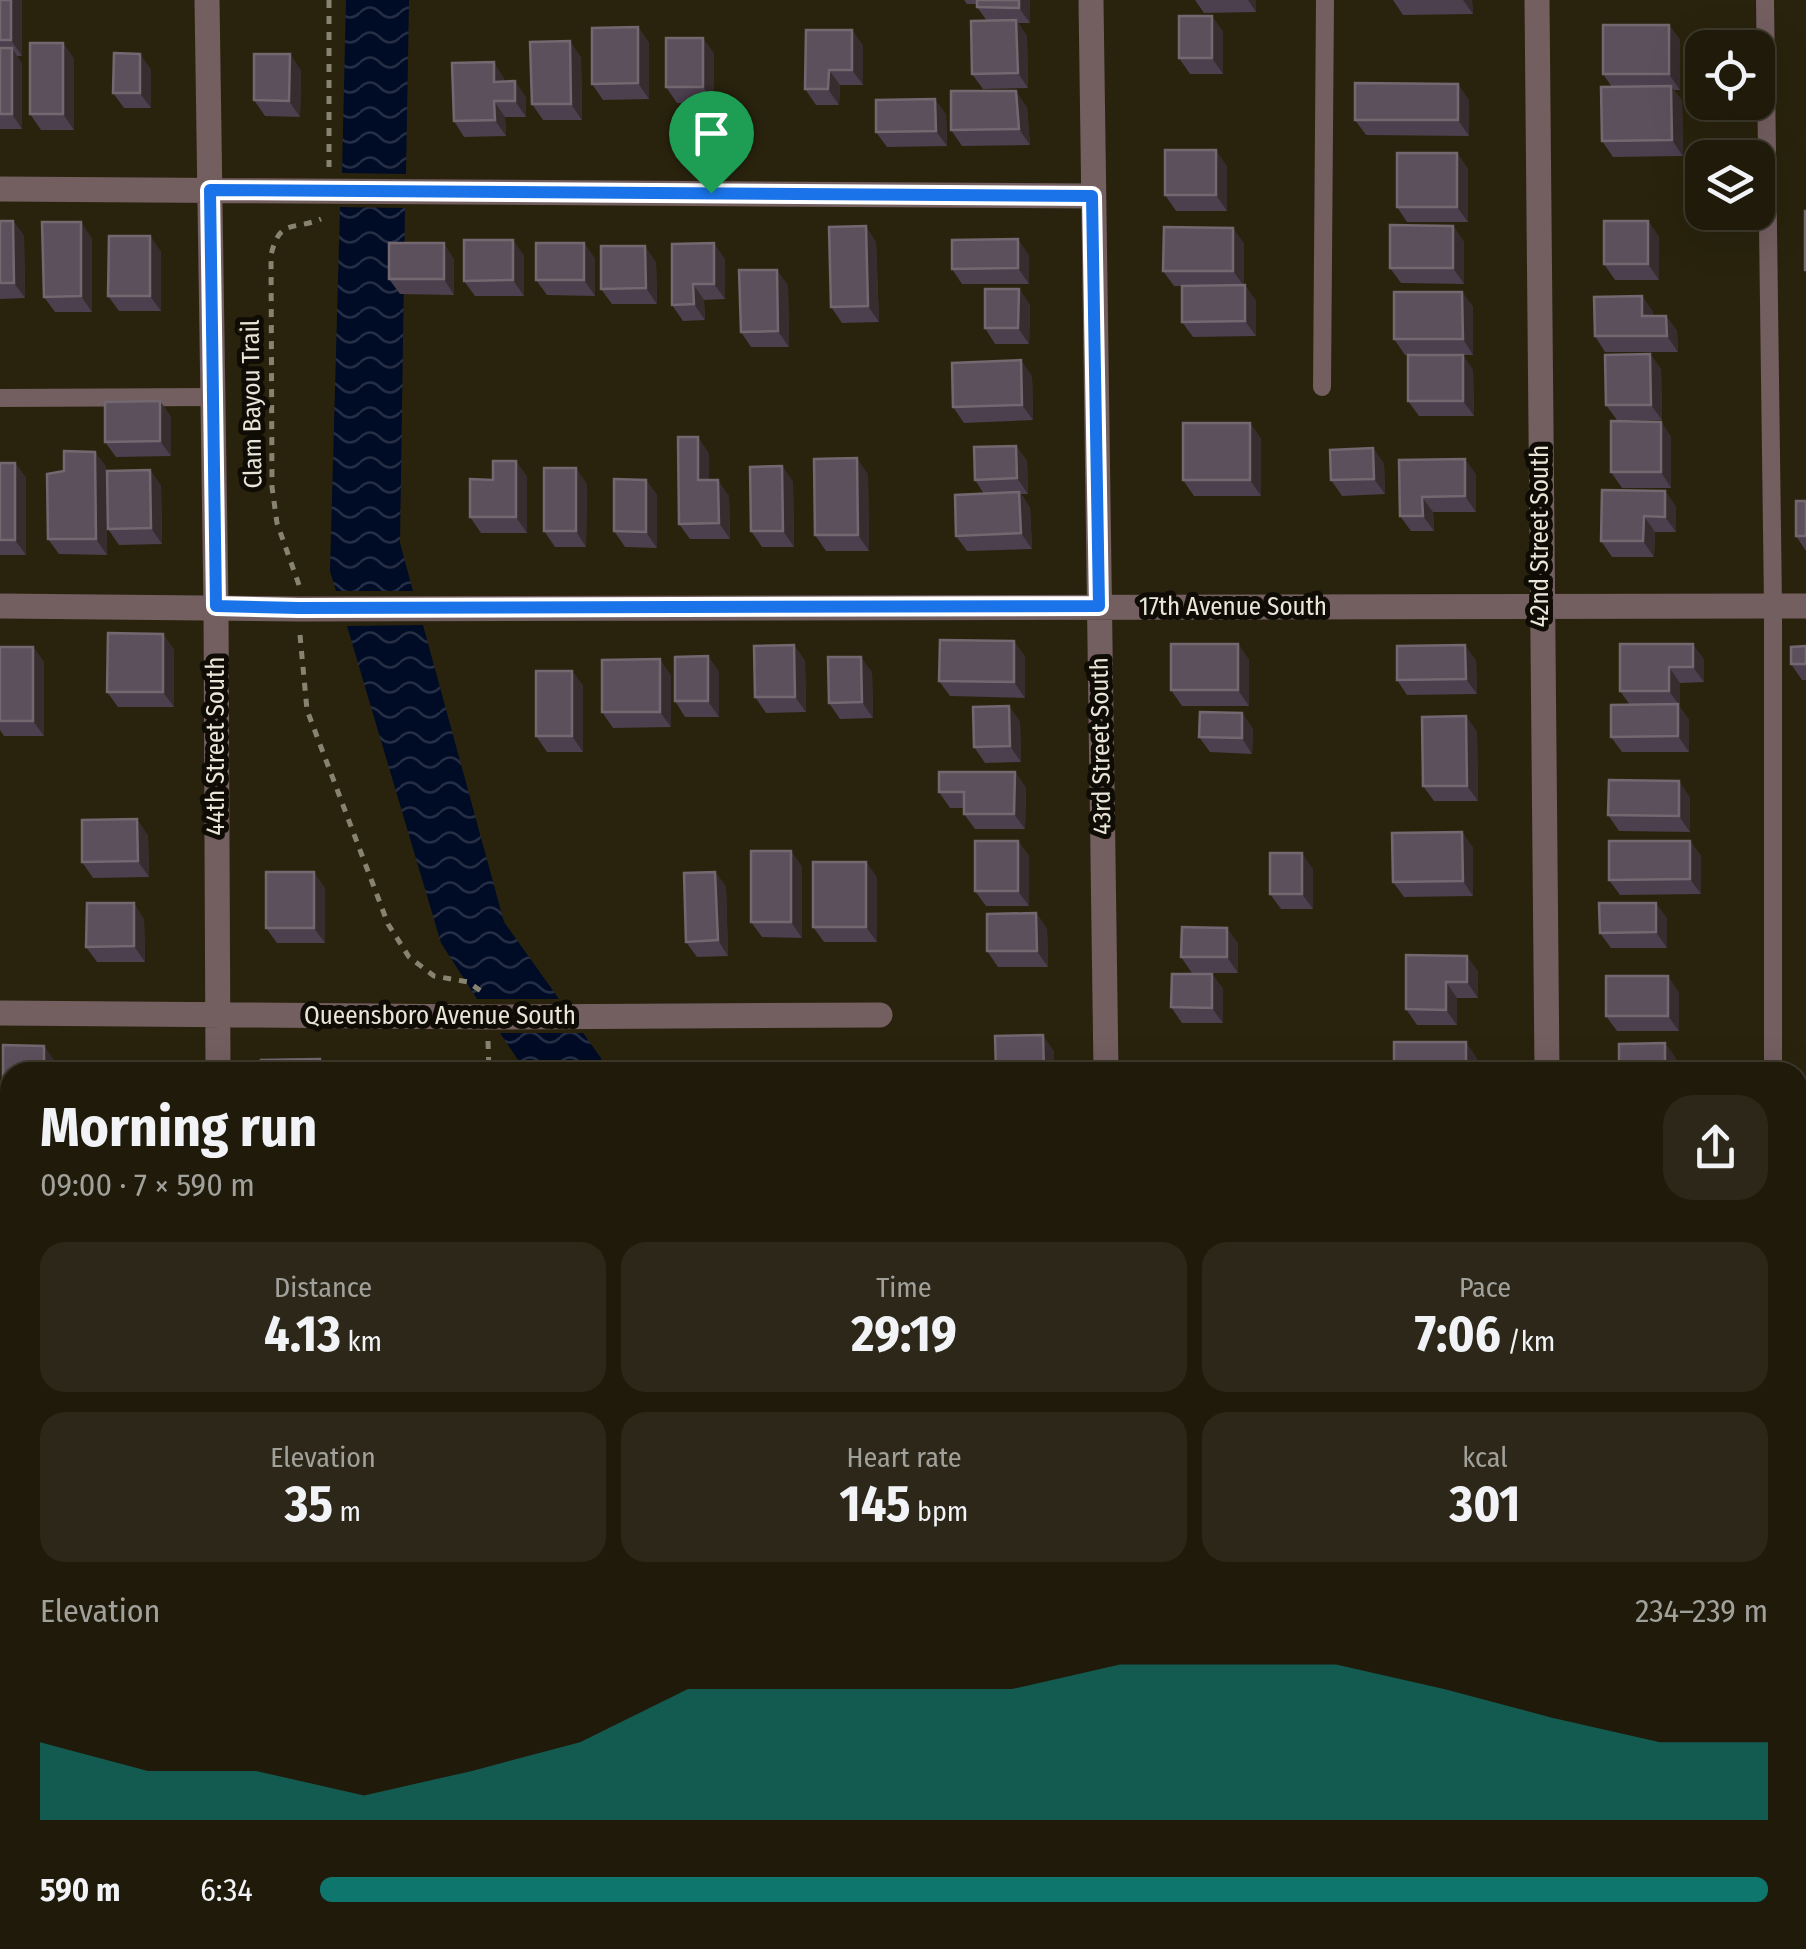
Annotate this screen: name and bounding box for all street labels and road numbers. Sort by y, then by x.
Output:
street label: Clam Bayou Trail [236,319,268,489]
street label: 42nd Street South [1525,445,1555,627]
street label: 17th Avenue South [1139,592,1327,622]
street label: 44th Street South [201,657,231,835]
street label: 43rd Street South [1084,657,1118,835]
street label: Queensboro Avenue South [304,1001,576,1031]

